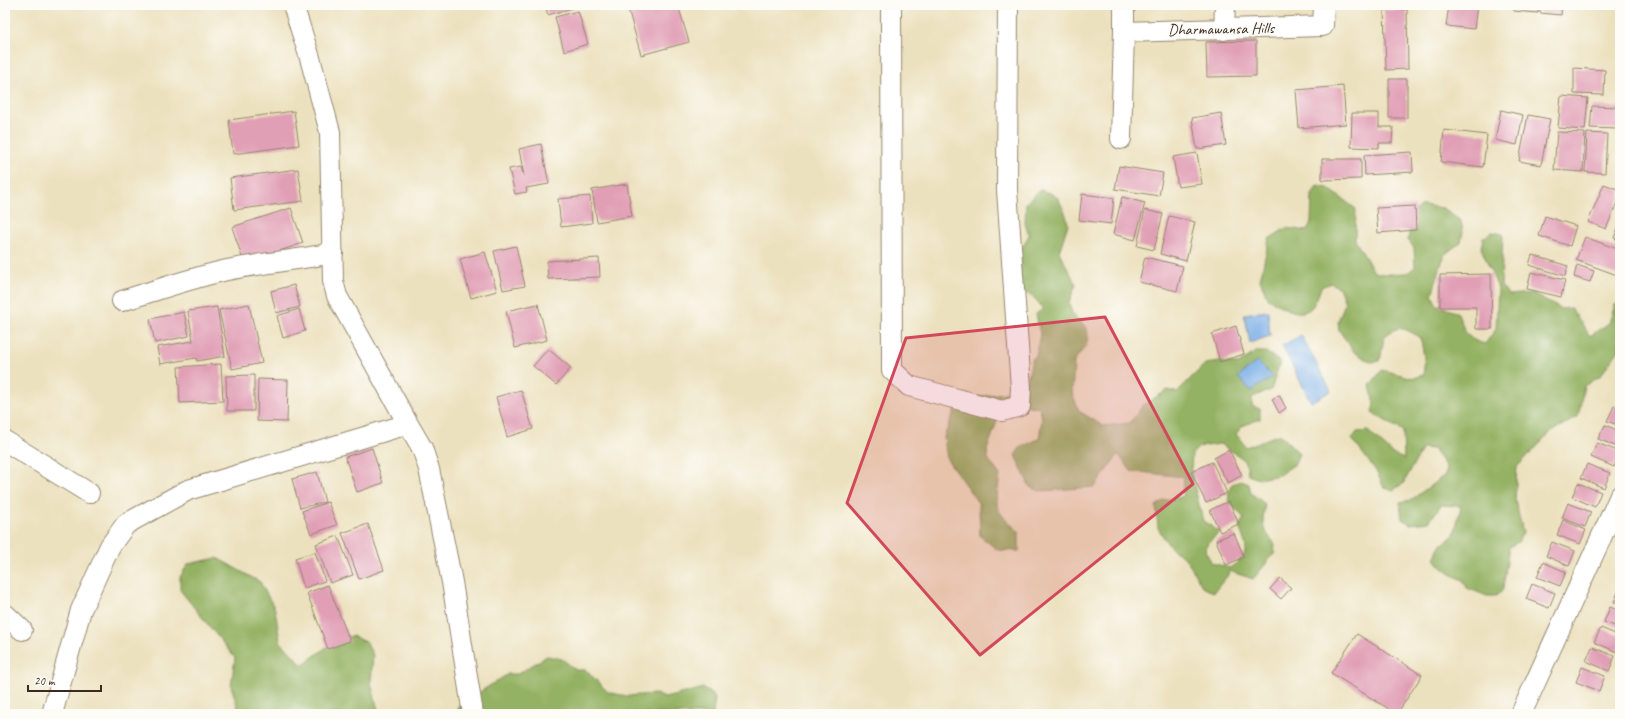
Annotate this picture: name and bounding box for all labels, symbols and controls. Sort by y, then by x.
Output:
street label: Dharmawansa Hills [1168,18,1276,40]
scale bar [28,667,101,693]
text: 20 m [34,673,56,689]

